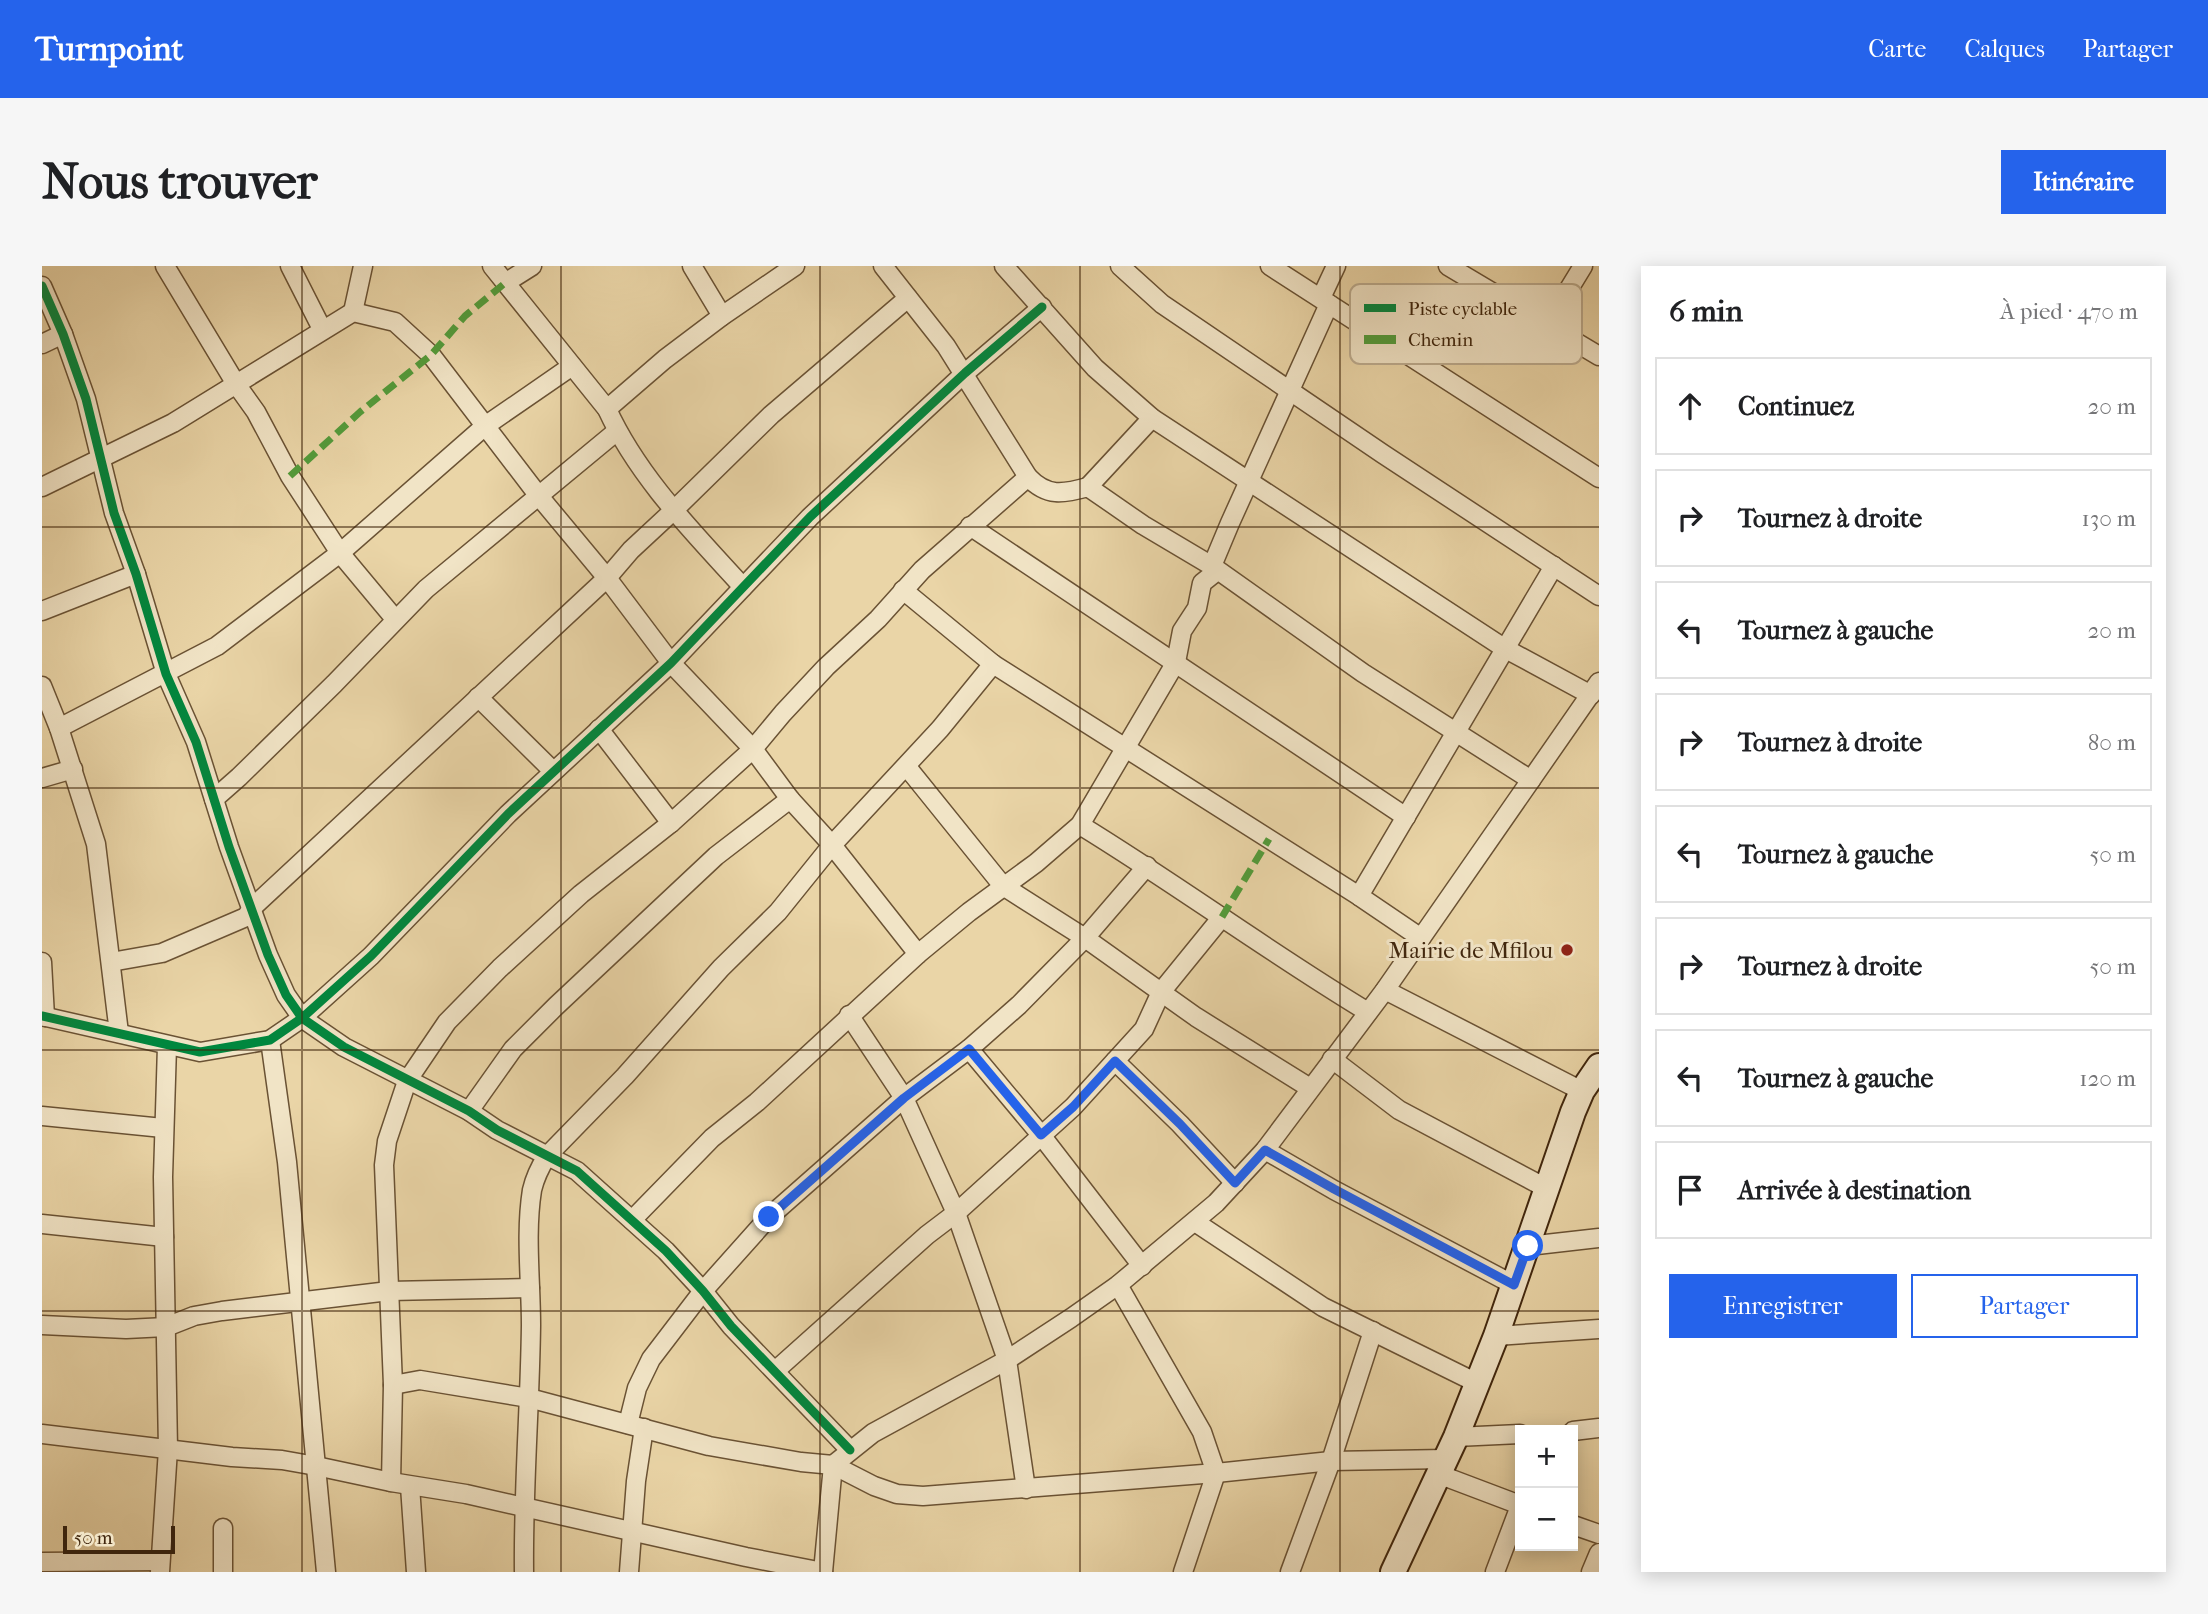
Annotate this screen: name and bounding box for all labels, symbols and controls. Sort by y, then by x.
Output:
text: Turnpoint [35,30,183,69]
text: Carte [1868,35,1926,63]
text: Calques [1964,35,2045,63]
text: Partager [2083,35,2173,63]
button: Itinéraire [2001,150,2166,214]
text: Nous trouver [42,153,317,211]
legend [1350,284,1582,364]
text: 6 min [1669,294,1743,329]
text: Piste cyclable [1408,298,1517,320]
text: À pied · 470 m [2000,298,2138,325]
text: Chemin [1408,329,1473,351]
icon: ahead [1671,387,1709,425]
text: Continuez [1738,391,1854,422]
text: 20 m [2087,393,2136,420]
icon: right [1671,499,1709,537]
text: Tournez à droite [1738,503,1922,534]
text: 130 m [2082,505,2136,532]
icon: left [1671,611,1709,649]
text: Tournez à gauche [1738,615,1933,646]
text: 20 m [2087,617,2136,644]
icon: right [1671,723,1709,761]
text: Tournez à droite [1738,727,1922,758]
text: 80 m [2088,729,2136,756]
icon: left [1671,835,1709,873]
text: Tournez à gauche [1738,839,1933,870]
text: 50 m [2089,841,2136,868]
place label: Mairie de Mfilou [1388,937,1553,964]
marker: Mairie de Mfilou [1559,942,1575,958]
icon: right [1671,947,1709,985]
text: Tournez à droite [1738,951,1922,982]
text: 50 m [2089,953,2136,980]
icon: left [1671,1059,1709,1097]
text: Tournez à gauche [1738,1063,1933,1094]
text: 120 m [2079,1065,2136,1092]
icon: arrive [1671,1171,1709,1209]
text: Arrivée à destination [1738,1175,1971,1206]
route end [753,1201,784,1232]
route start [1512,1230,1543,1261]
button: Enregistrer [1669,1274,1897,1338]
button: Partager [1911,1274,2138,1338]
map controls [1515,1425,1578,1551]
button: + [1515,1425,1578,1488]
button: − [1515,1488,1578,1551]
scale bar [63,1523,175,1555]
text: 50 m [74,1527,113,1549]

